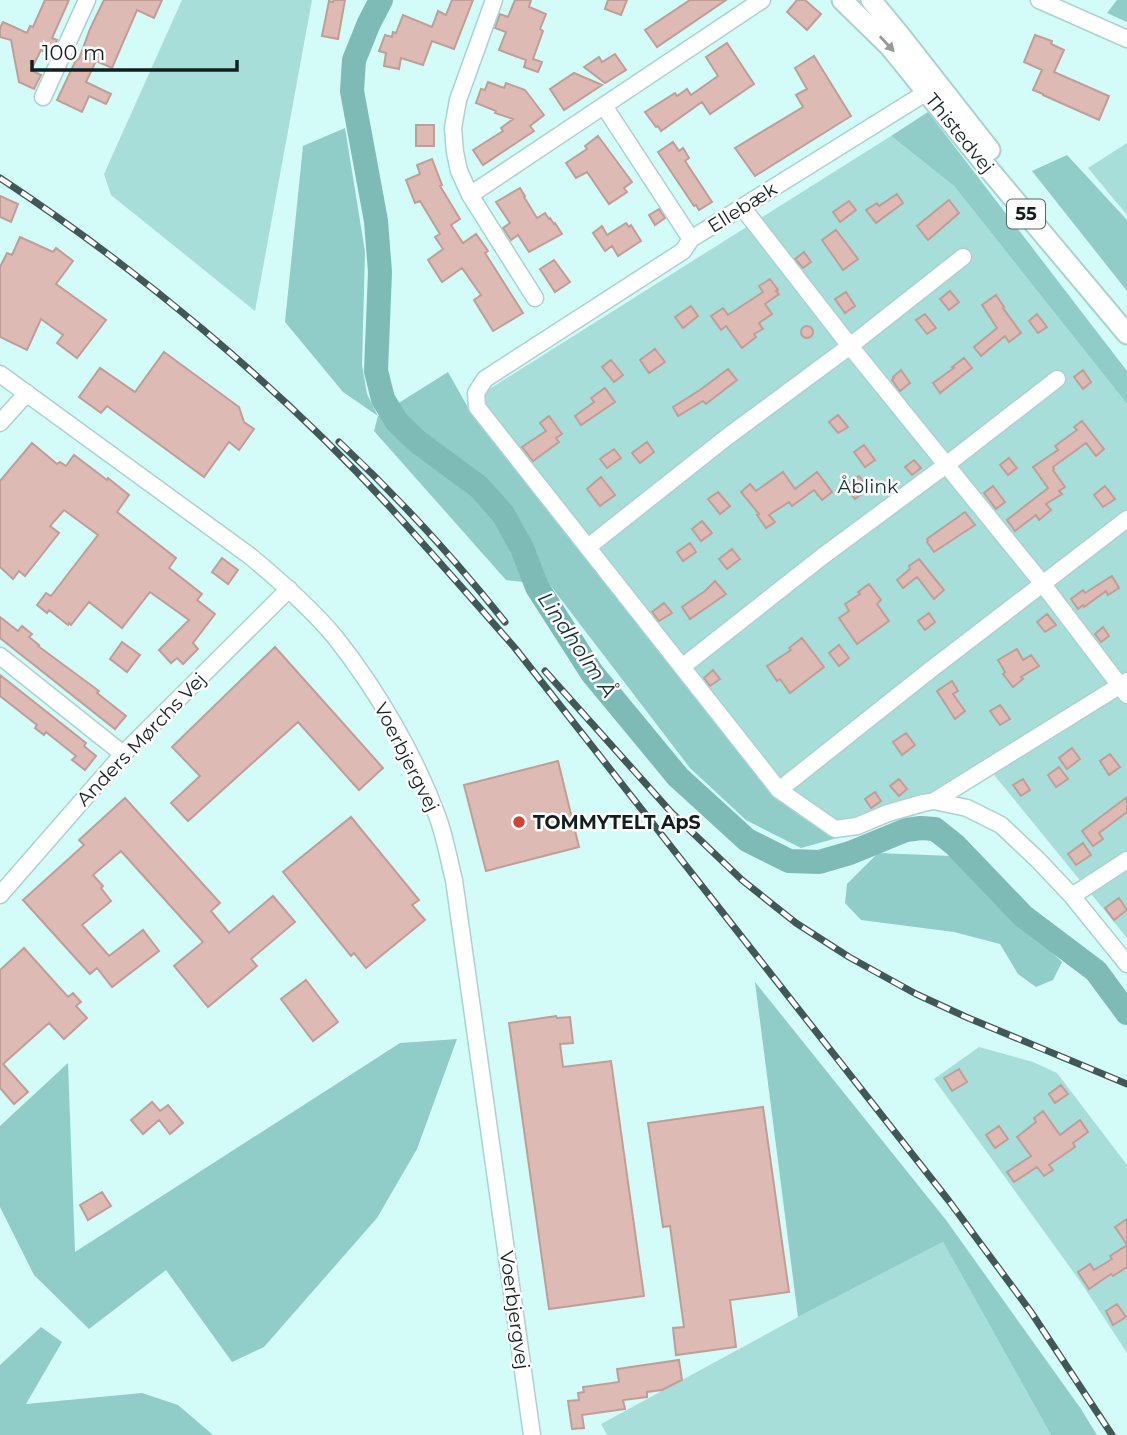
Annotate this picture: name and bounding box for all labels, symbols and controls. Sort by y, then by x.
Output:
scale bar [32,28,236,72]
one-way arrow [878,35,894,52]
text: 100 m [42,40,105,65]
street label: Thistedvej [920,89,999,178]
street label: Ellebæk [703,177,782,238]
road number: 55 [1007,200,1045,229]
park label: Åblink [838,475,899,498]
water label: Lindholm Å [533,587,622,702]
street label: Anders Mørchs Vej [72,668,211,811]
street label: Voerbjergvej [369,699,444,816]
place label: TOMMYTELT ApS [533,811,701,834]
marker: TOMMYTELT ApS [511,814,527,830]
street label: Voerbjergvej [495,1249,534,1371]

